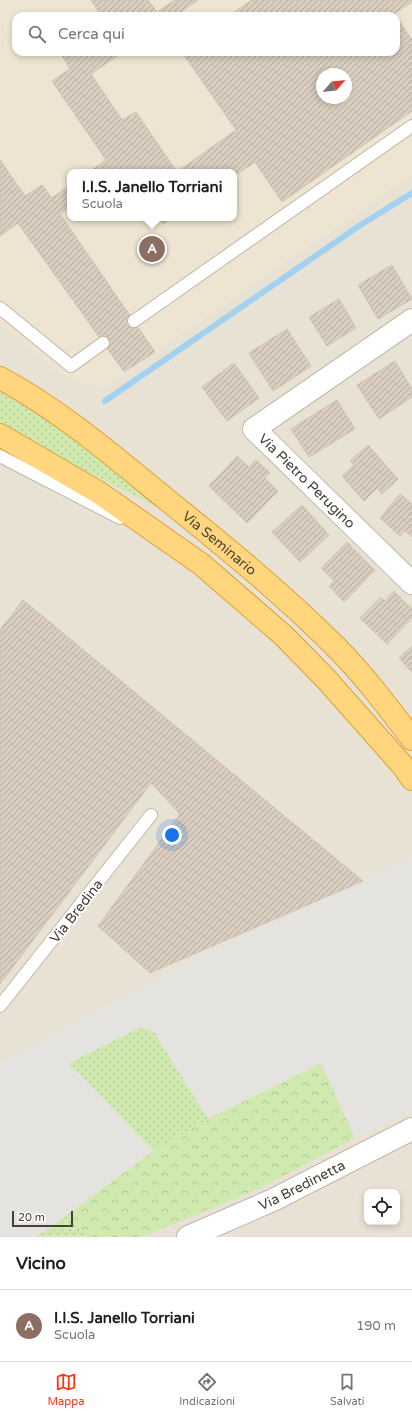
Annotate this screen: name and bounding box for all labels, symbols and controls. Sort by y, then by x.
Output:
search box [12,12,400,56]
icon: search [26,23,48,45]
text: Cerca qui [58,25,125,43]
north arrow [316,68,352,104]
popup [67,169,237,221]
text: I.I.S. Janello Torriani [82,178,222,196]
text: Scuola [82,196,123,212]
pin: A [139,234,165,264]
street label: Via Pietro Perugino [255,430,359,532]
street label: Via Seminario [179,508,260,579]
your location [162,825,182,845]
street label: Via Bredina [46,876,106,946]
street label: Via Bredinetta [256,1157,348,1214]
map controls [364,1189,400,1225]
button: locate [364,1189,400,1225]
scale bar [12,1209,73,1228]
text: 20 m [18,1211,45,1224]
text: Vicino [16,1253,66,1274]
text: I.I.S. Janello Torriani [54,1309,195,1327]
text: A [24,1318,34,1334]
text: 190 m [356,1318,396,1334]
text: Scuola [54,1327,95,1343]
tab: Mappa [47,1371,84,1408]
tab: Indicazioni [179,1371,235,1408]
tab: Salvati [330,1371,365,1408]

